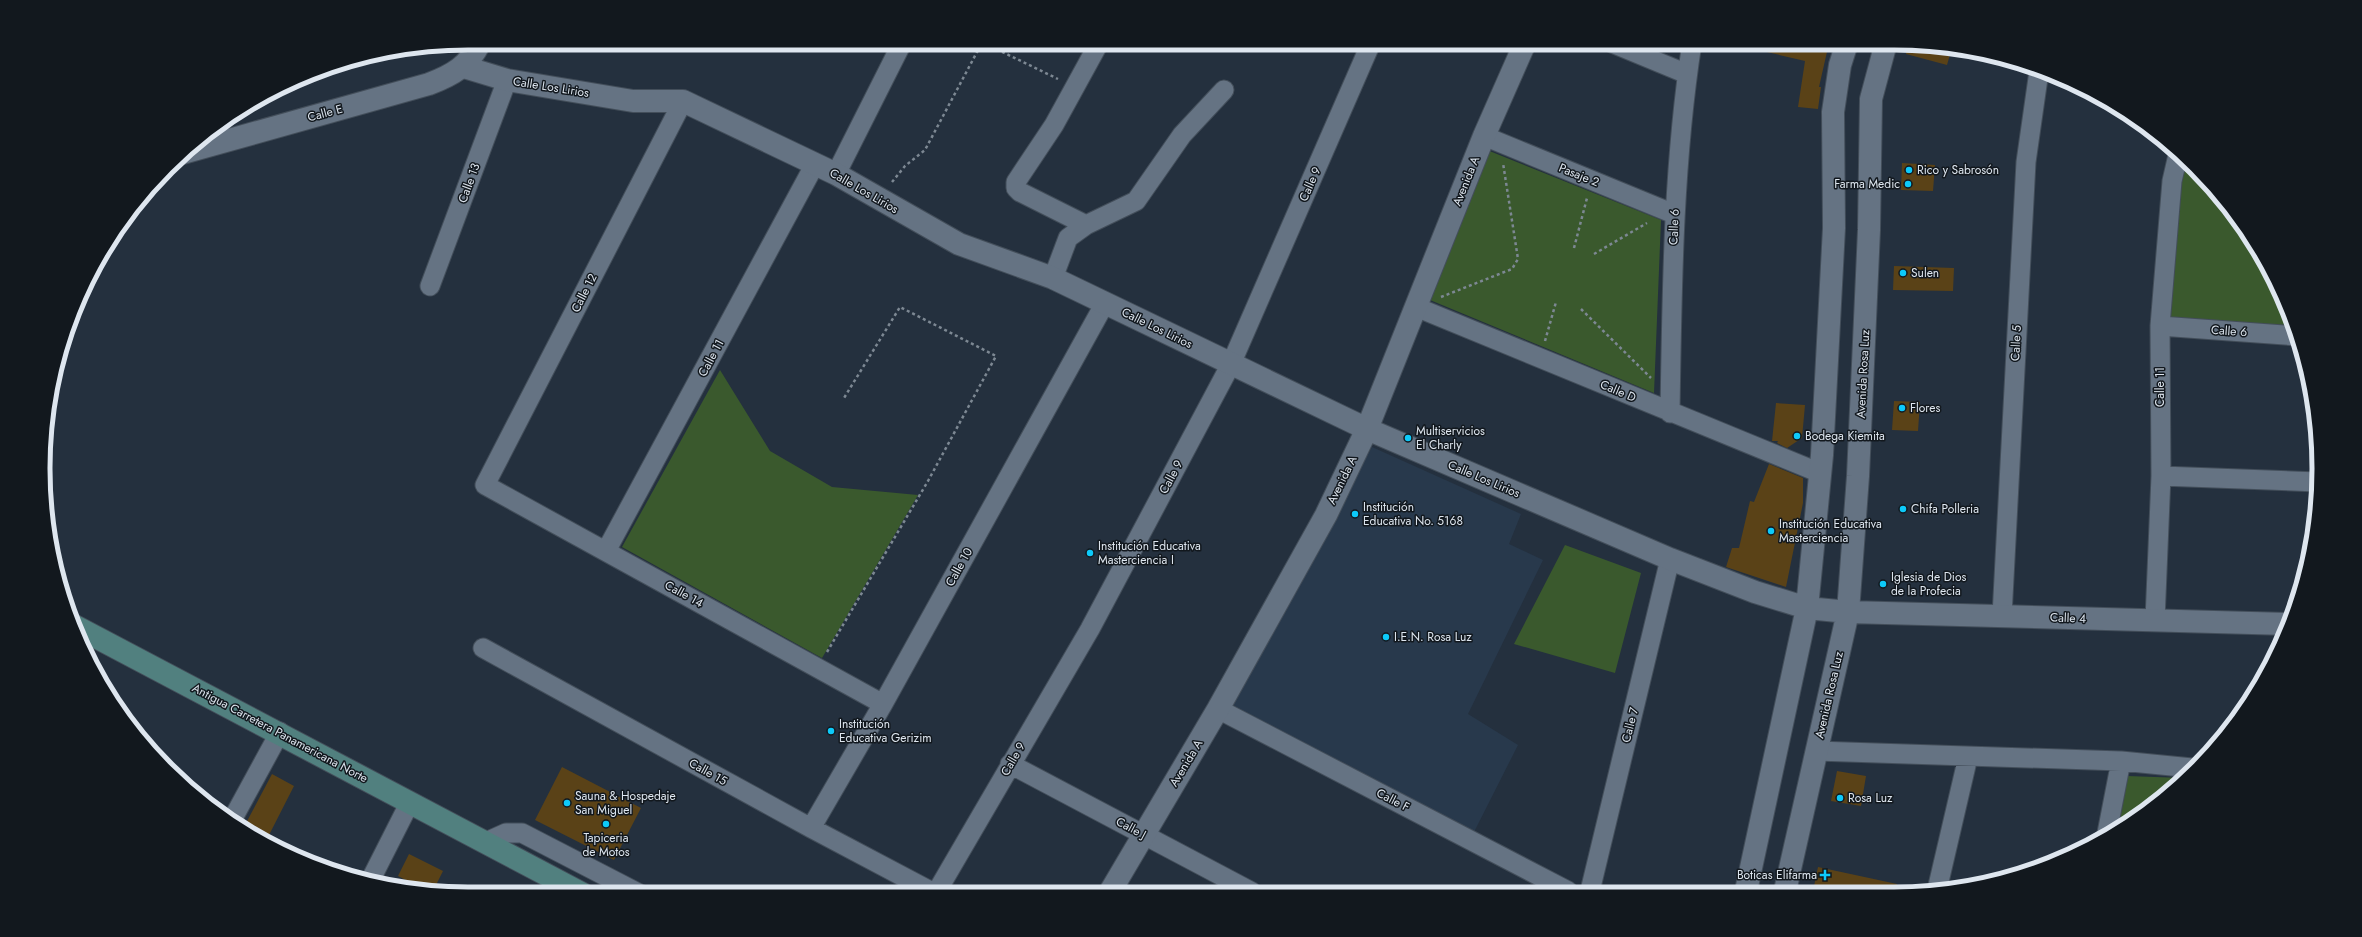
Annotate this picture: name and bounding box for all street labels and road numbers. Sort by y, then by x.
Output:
street label: Calle Los Lirios [512,72,591,102]
street label: Calle E [305,100,345,126]
street label: Avenida A [1448,153,1484,209]
street label: Pasaje 2 [1556,159,1602,191]
street label: Calle 13 [453,160,485,205]
street label: Calle Los Lirios [826,164,902,218]
street label: Calle 9 [1294,164,1326,204]
street label: Calle 6 [1664,209,1684,245]
street label: Calle 12 [567,270,602,316]
street label: Calle Los Lirios [1119,303,1196,353]
street label: Calle 6 [2210,321,2248,341]
street label: Calle 5 [2006,324,2026,361]
street label: Avenida Rosa Luz [1852,329,1874,419]
street label: Calle 11 [694,336,728,380]
street label: Calle 11 [2151,367,2169,407]
street label: Calle D [1597,375,1639,407]
street label: Avenida A [1322,453,1362,507]
street label: Calle Los Lirios [1445,456,1523,502]
street label: Calle 9 [1155,457,1187,497]
street label: Calle 10 [941,544,977,590]
street label: Calle 14 [661,576,707,612]
street label: Calle 4 [2050,608,2086,628]
street label: Avenida Rosa Luz [1810,649,1848,740]
street label: Antigua Carretera Panamericana Norte [189,679,371,787]
street label: Calle 7 [1617,705,1643,744]
street label: Avenida A [1165,736,1207,790]
street label: Calle 9 [996,739,1030,779]
street label: Calle 15 [686,754,731,790]
street label: Calle F [1373,784,1413,816]
street label: Calle J [1113,812,1149,844]

